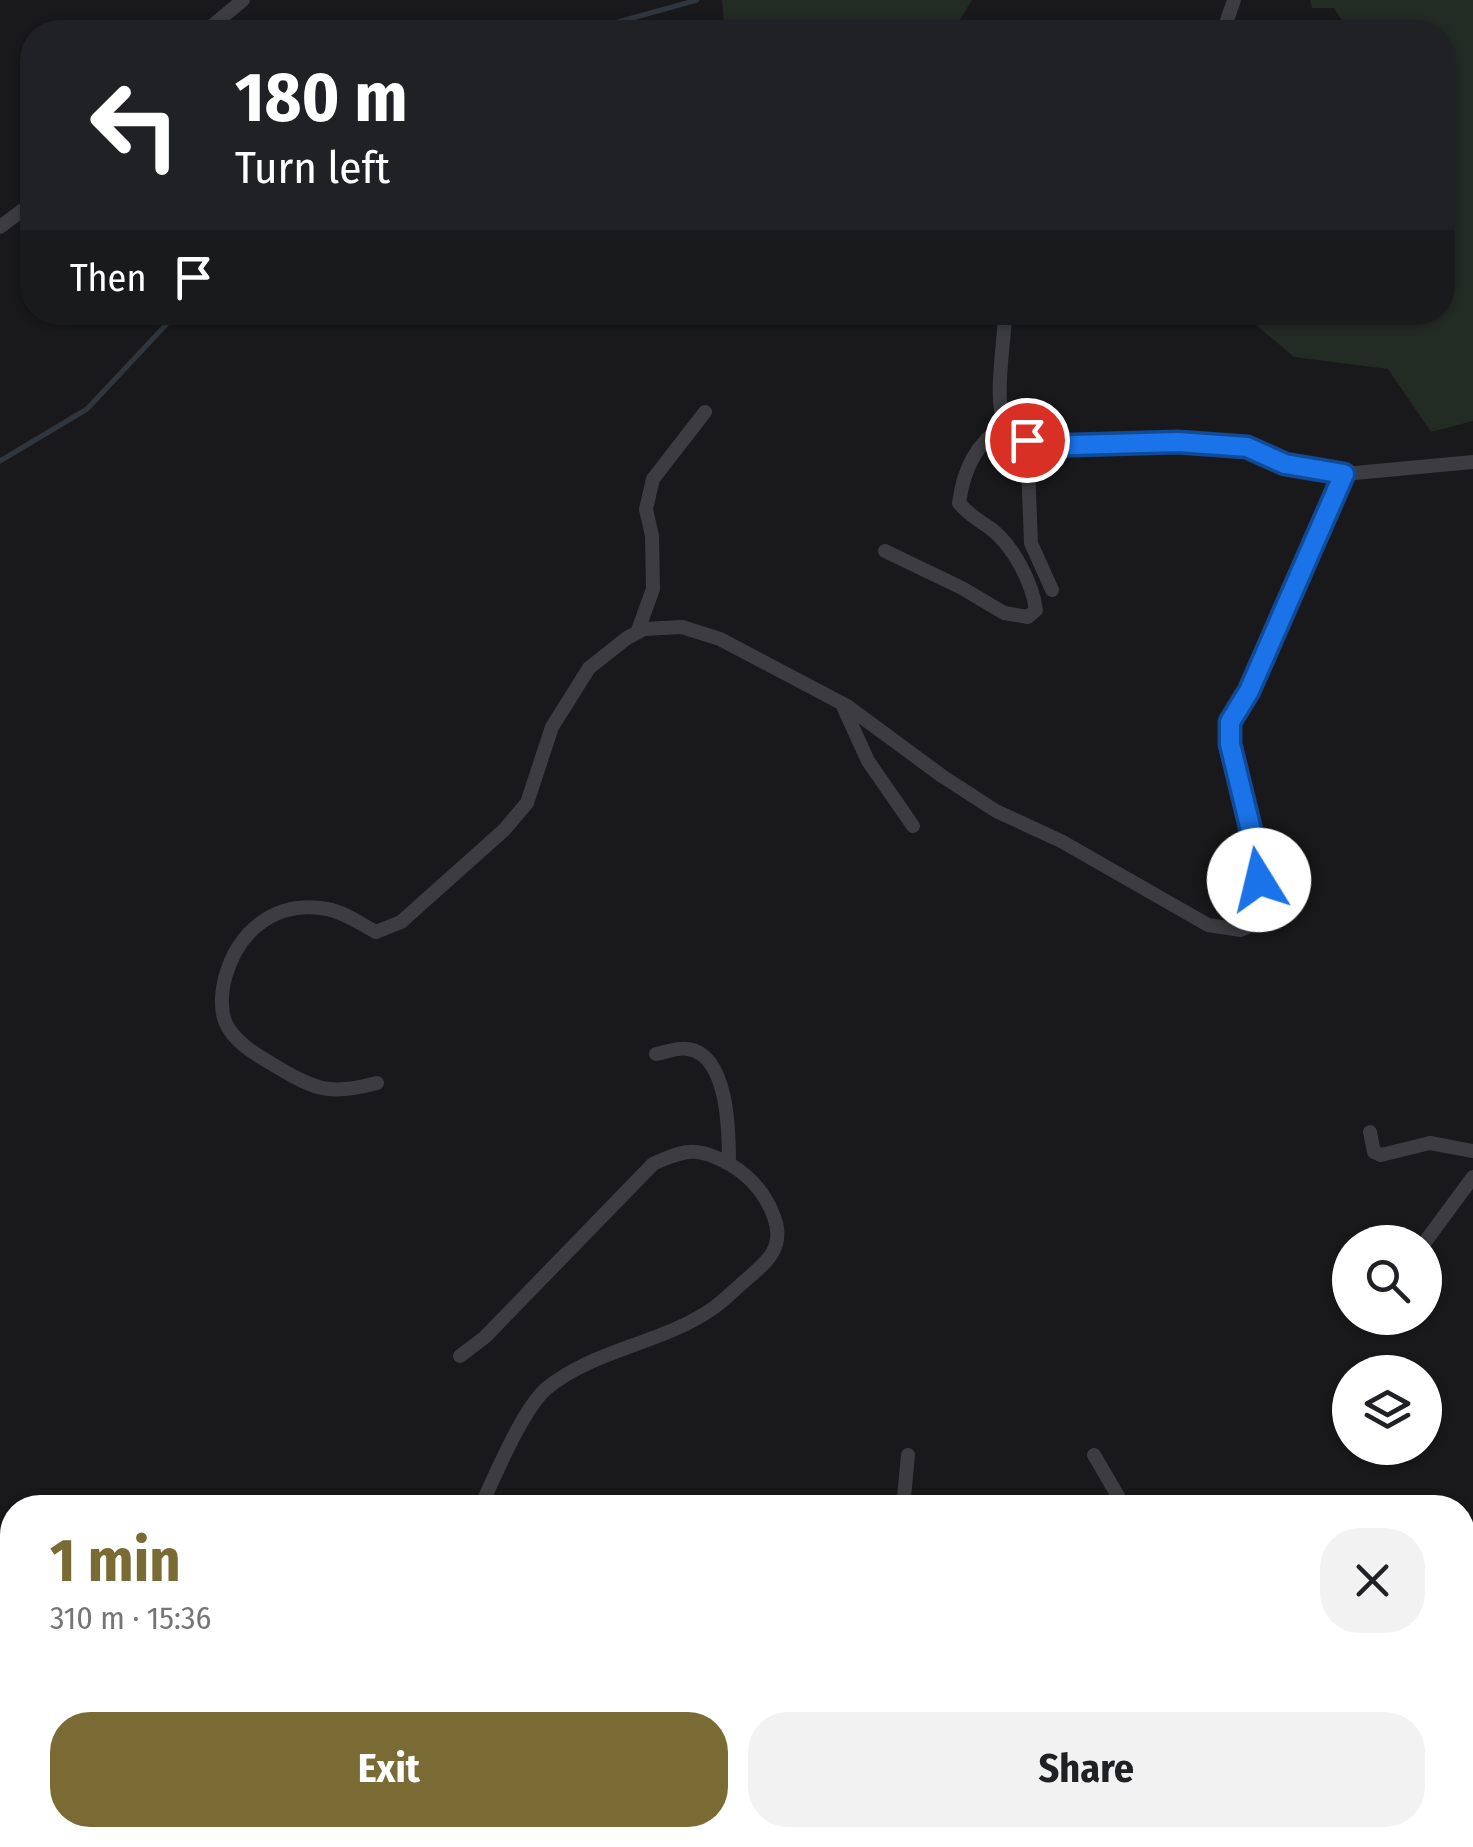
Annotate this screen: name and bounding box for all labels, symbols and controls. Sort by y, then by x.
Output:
text: 180 m [235,56,408,140]
icon: left [70,60,200,190]
text: Turn left [235,141,390,195]
icon: arrive [166,250,221,305]
text: Then [70,255,146,301]
pin [985,398,1070,483]
icon: arrive [1000,413,1055,468]
position arrow [1207,828,1311,932]
map controls [1332,1225,1442,1465]
button: search [1332,1225,1442,1335]
button: layers [1332,1355,1442,1465]
text: 1 min [50,1525,181,1597]
button: close [1320,1528,1425,1633]
text: 310 m · 15:36 [50,1599,211,1637]
button: Exit [50,1712,728,1827]
button: Share [748,1712,1425,1827]

